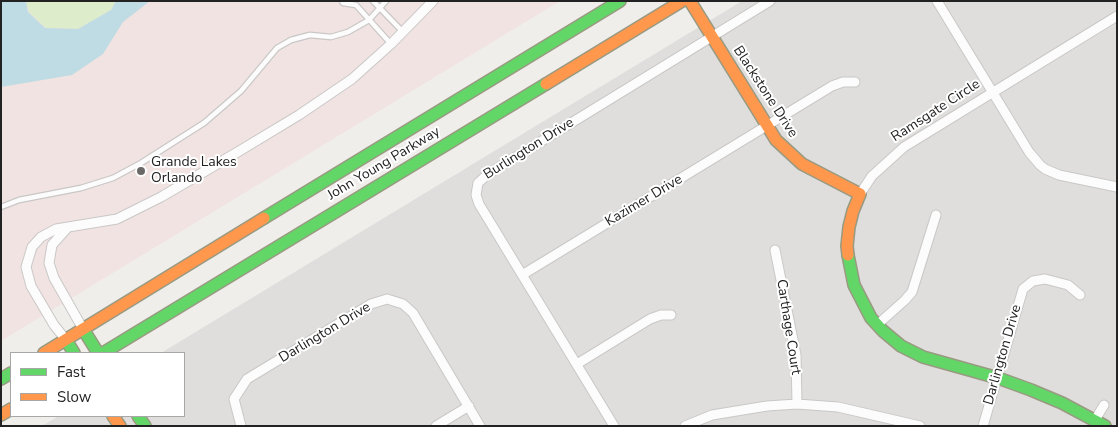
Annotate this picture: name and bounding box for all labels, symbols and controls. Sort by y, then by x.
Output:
street label: Blackstone Drive [729,43,801,141]
street label: Ramsgate Circle [888,76,984,146]
street label: Burlington Drive [481,115,577,183]
street label: John Young Parkway [325,124,443,204]
place label: Grande Lakes Orlando [151,155,237,188]
marker: Grande Lakes Orlando [135,165,147,177]
street label: Kazimer Drive [602,171,686,231]
street label: Carthage Court [772,278,804,376]
street label: Darlington Drive [276,299,374,367]
street label: Darlington Drive [981,303,1025,407]
legend [10,352,185,417]
text: Fast [57,362,85,382]
text: Slow [57,387,91,407]

